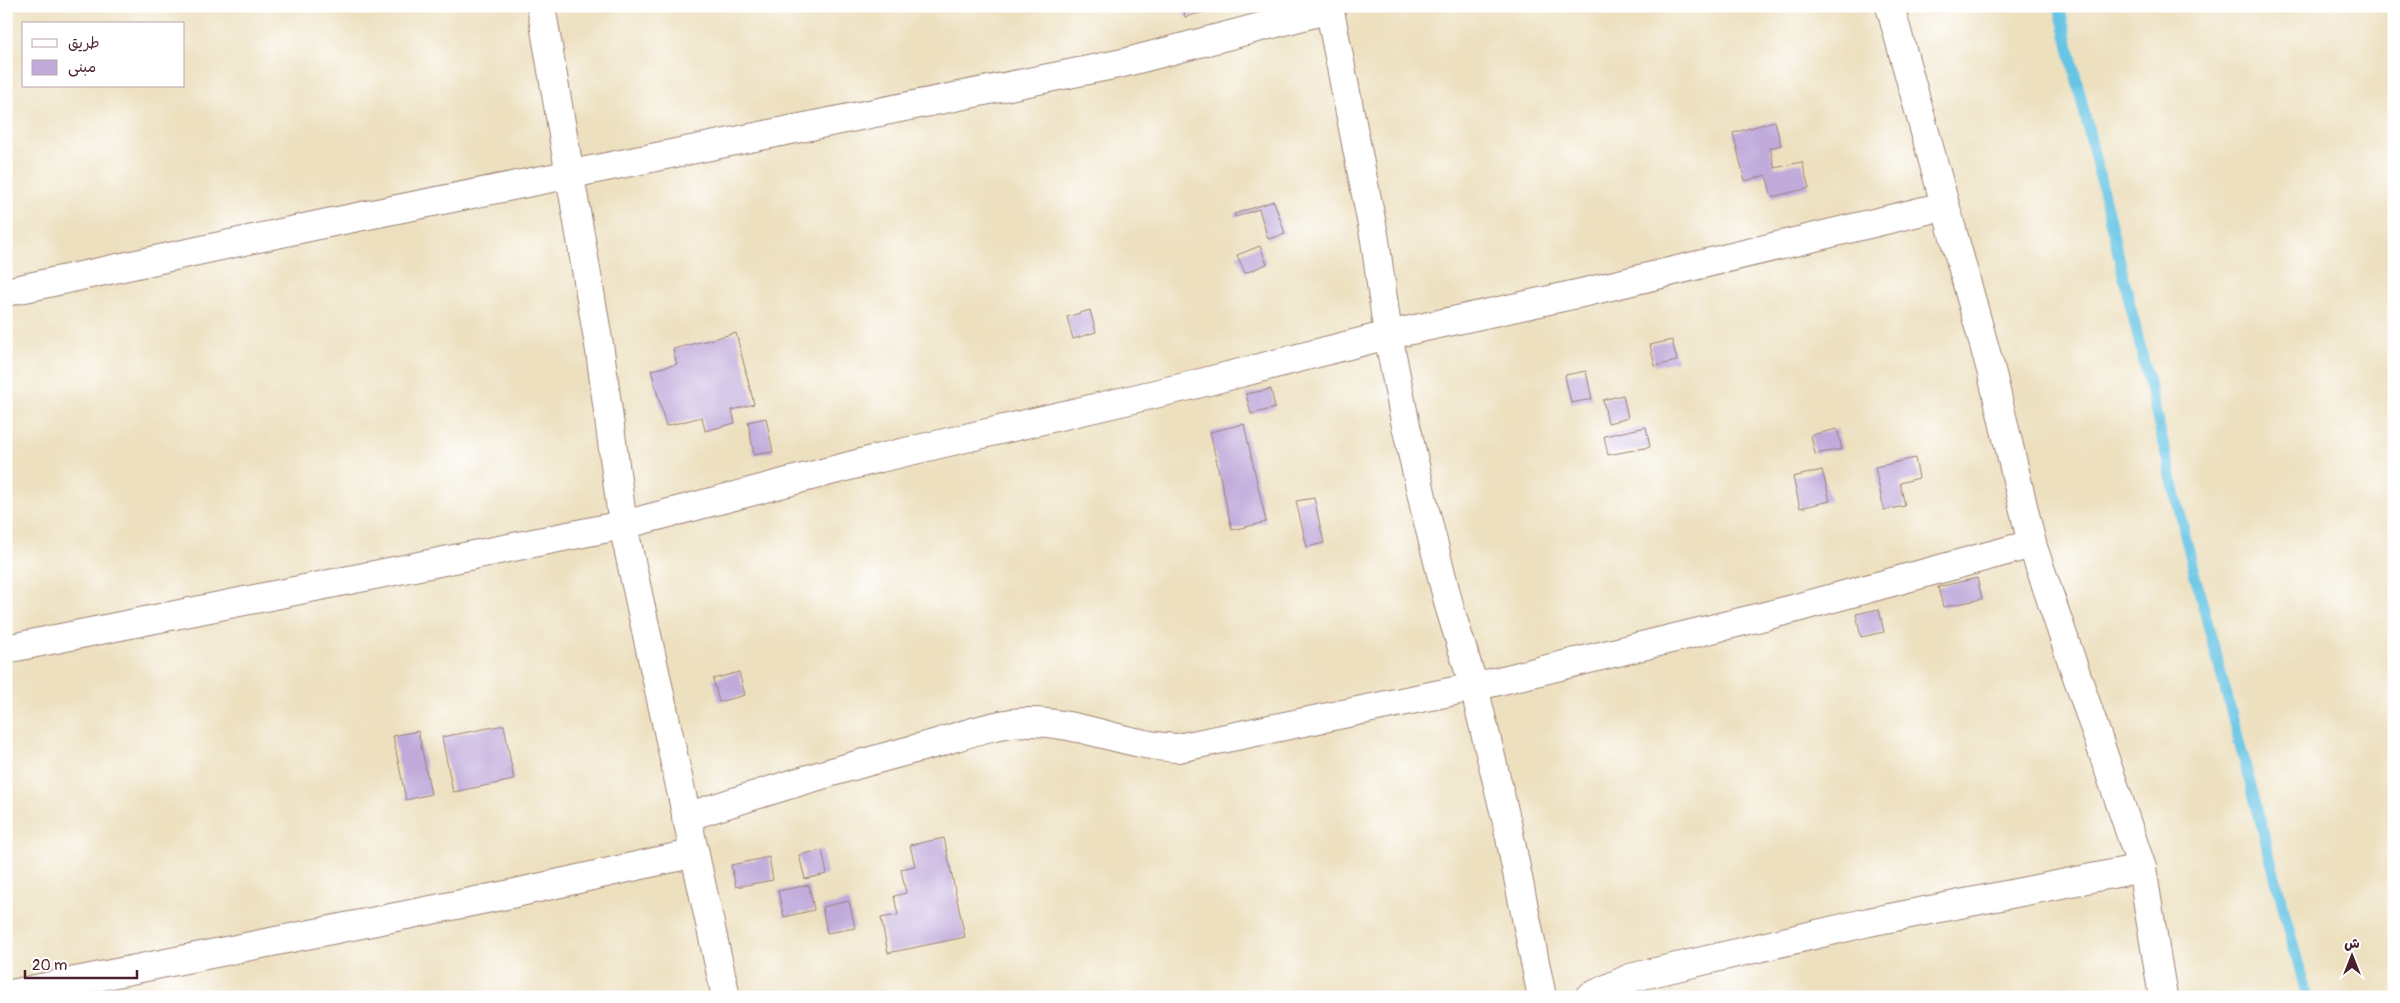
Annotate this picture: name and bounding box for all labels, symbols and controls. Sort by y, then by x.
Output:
legend [22,22,185,88]
text: طريق [68,34,100,53]
text: مبنى [68,58,96,77]
north arrow [2328,930,2378,980]
text: ش [2344,935,2360,952]
scale bar [25,948,138,980]
text: 20 m [32,956,67,975]

